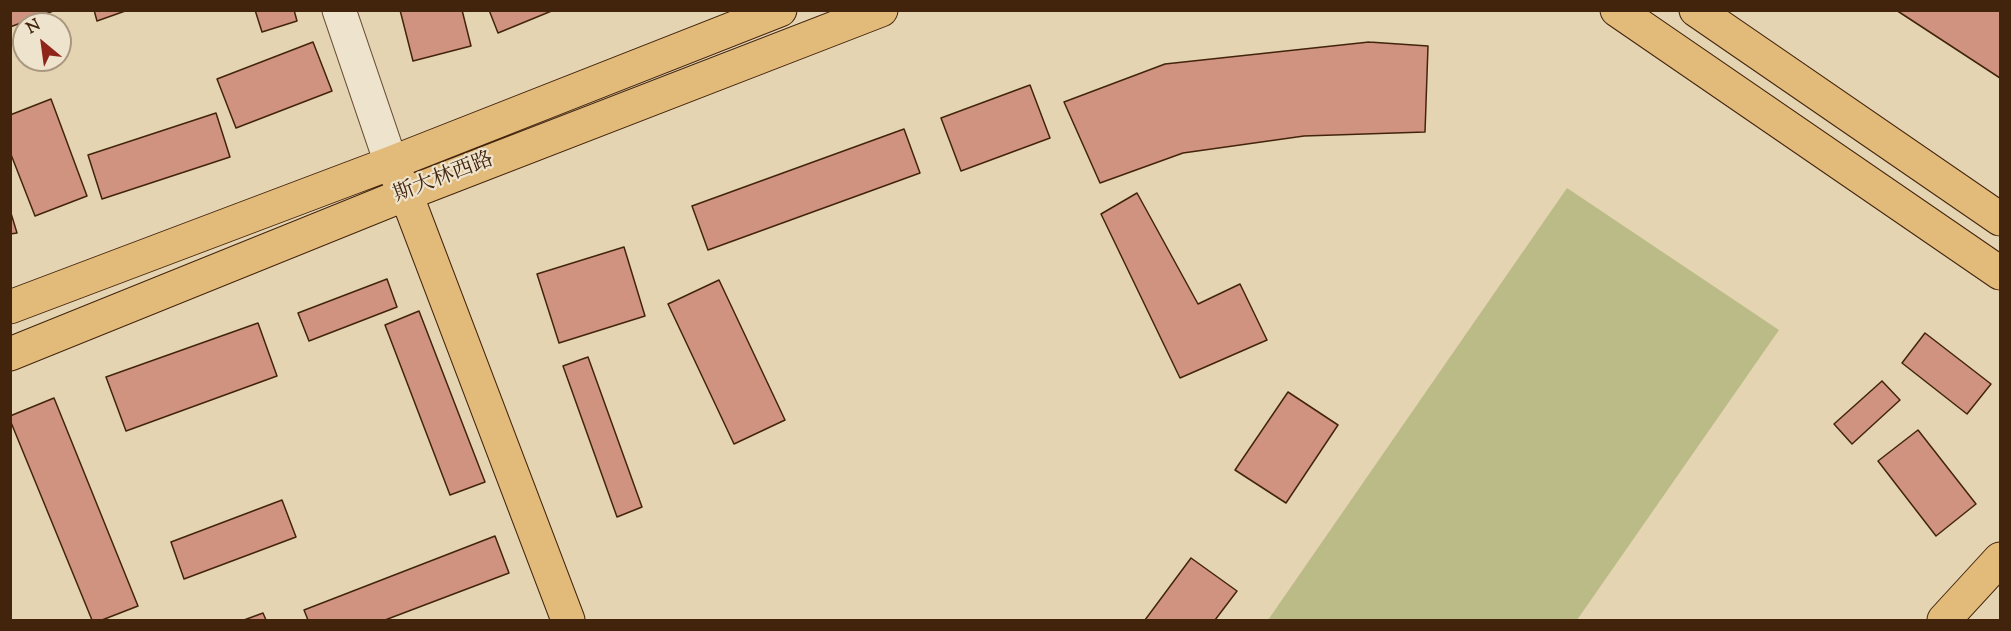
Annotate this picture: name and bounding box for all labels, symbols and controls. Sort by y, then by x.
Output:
north arrow [12,12,72,72]
text: N [23,14,45,41]
street label: 斯大林西路 [390,148,498,210]

